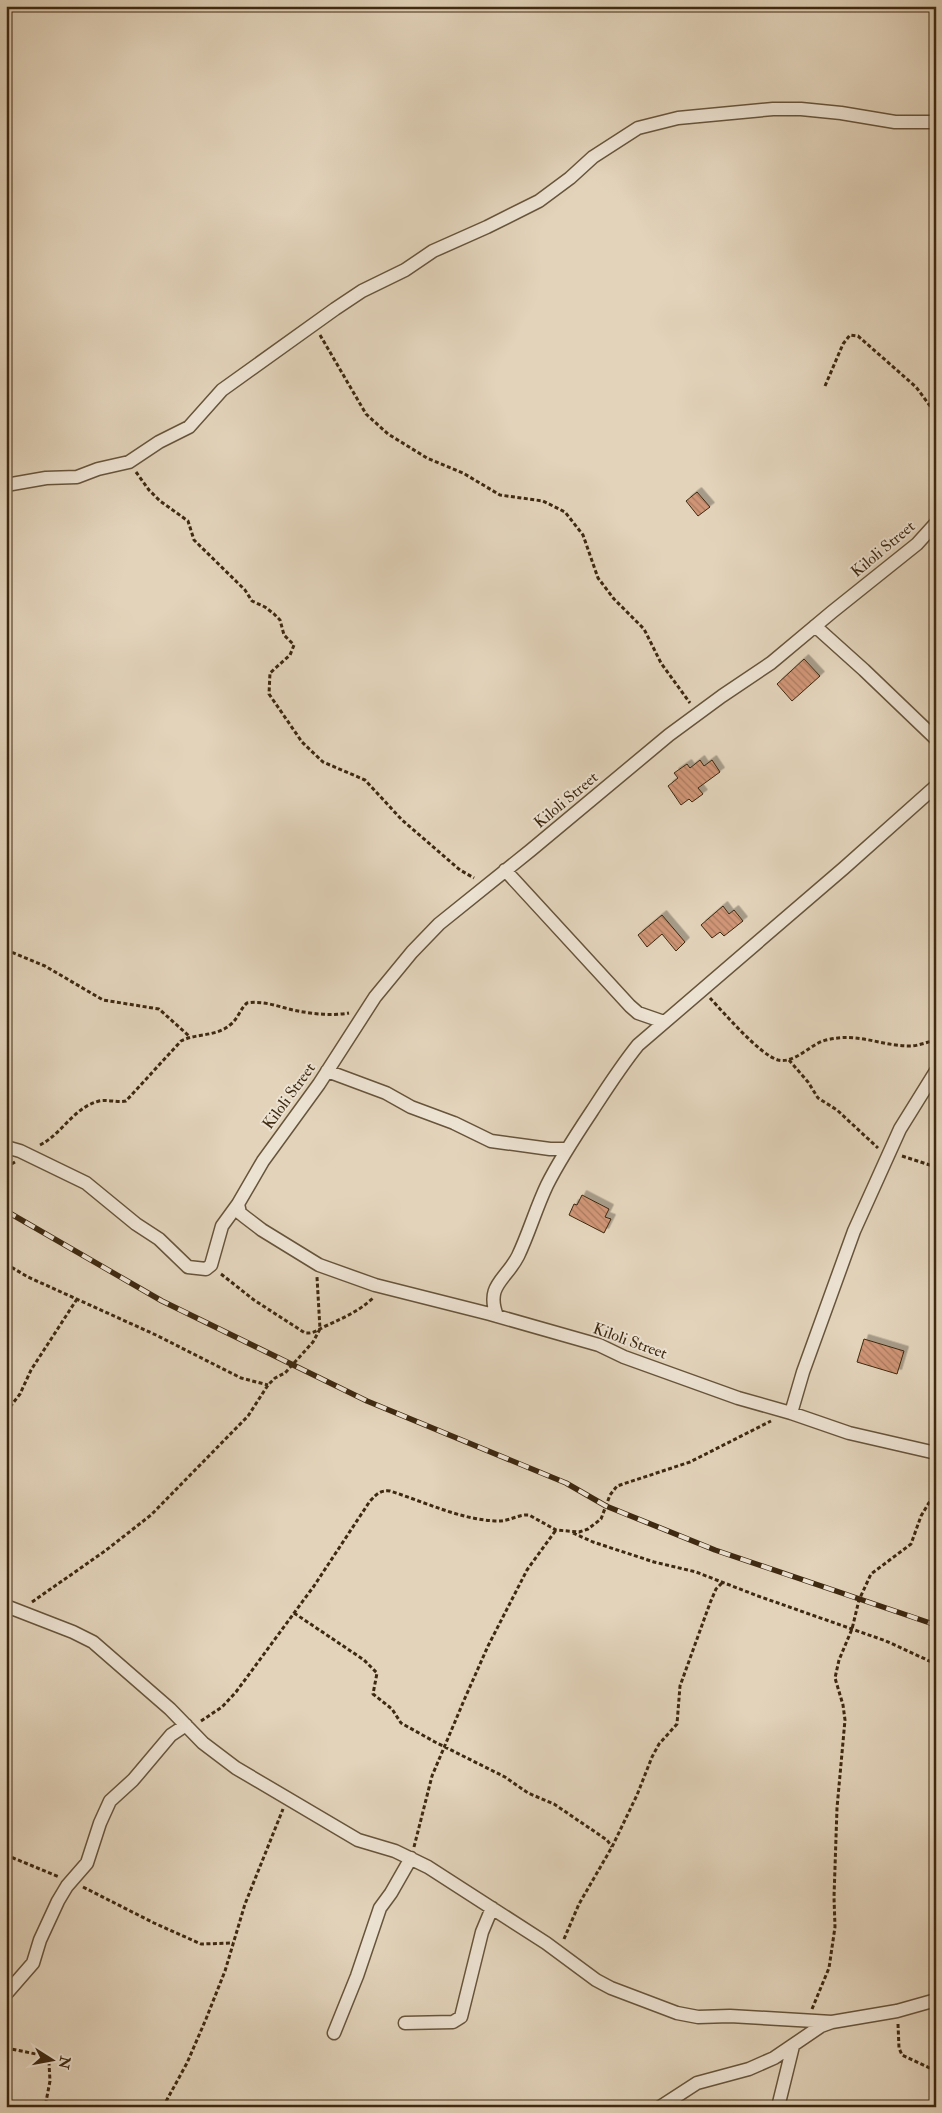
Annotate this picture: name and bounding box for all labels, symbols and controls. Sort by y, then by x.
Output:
street label: Kiloli Street [847,516,919,582]
street label: Kiloli Street [530,767,602,833]
street label: Kiloli Street [258,1059,320,1133]
street label: Kiloli Street [590,1318,670,1364]
north arrow [28,2036,78,2086]
text: N [55,2054,74,2071]

